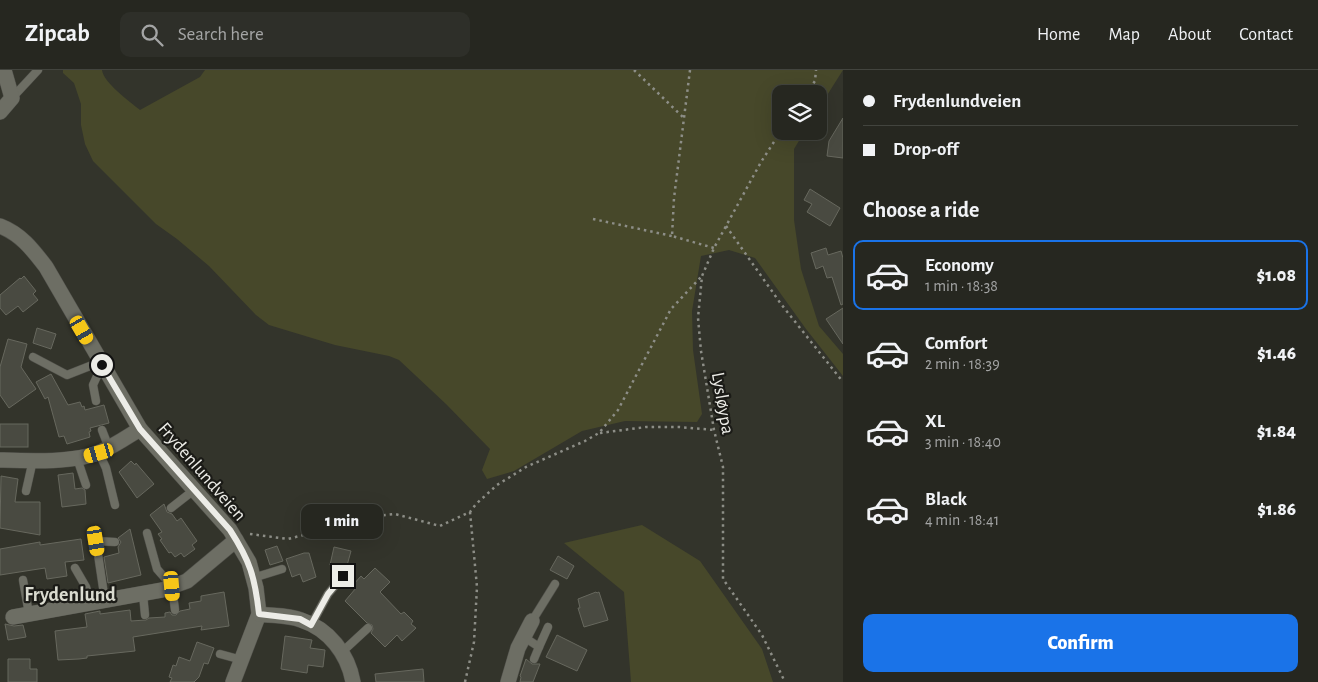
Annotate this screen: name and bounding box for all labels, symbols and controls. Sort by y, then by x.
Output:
search box [120,12,470,57]
icon: search [138,21,166,49]
text: Zipcab [25,22,90,46]
text: Search here [178,25,264,44]
text: Home [1037,26,1080,44]
text: Map [1108,26,1140,44]
text: About [1168,26,1211,44]
text: Contact [1239,26,1293,44]
map controls [772,85,827,140]
button: layers [772,85,827,140]
text: Frydenlundveien [893,92,1021,111]
text: Drop-off [893,140,958,159]
text: Choose a ride [863,199,979,221]
icon: car [865,253,910,298]
text: Economy [925,256,994,275]
text: $1.08 [1257,266,1296,285]
text: 1 min · 18:38 [925,278,998,294]
car [68,313,95,347]
icon: car [865,331,910,376]
text: Comfort [925,334,987,353]
text: $1.46 [1257,344,1296,363]
route start [91,354,113,376]
text: 2 min · 18:39 [925,356,1000,372]
street label: Lysløypa [708,371,737,436]
icon: car [865,409,910,454]
text: XL [925,412,945,431]
street label: Frydenlundveien [154,419,250,525]
text: $1.84 [1257,422,1296,441]
text: 3 min · 18:40 [925,434,1001,450]
car [82,442,115,464]
icon: car [865,487,910,532]
text: Black [925,490,967,509]
text: $1.86 [1257,500,1296,519]
callout: 1 min [302,504,384,538]
text: 4 min · 18:41 [925,512,999,528]
text: 1 min [325,513,359,529]
car [86,525,105,557]
route end [332,565,354,587]
car [163,570,180,602]
district label: Frydenlund [24,585,116,605]
button: Confirm [863,614,1298,672]

